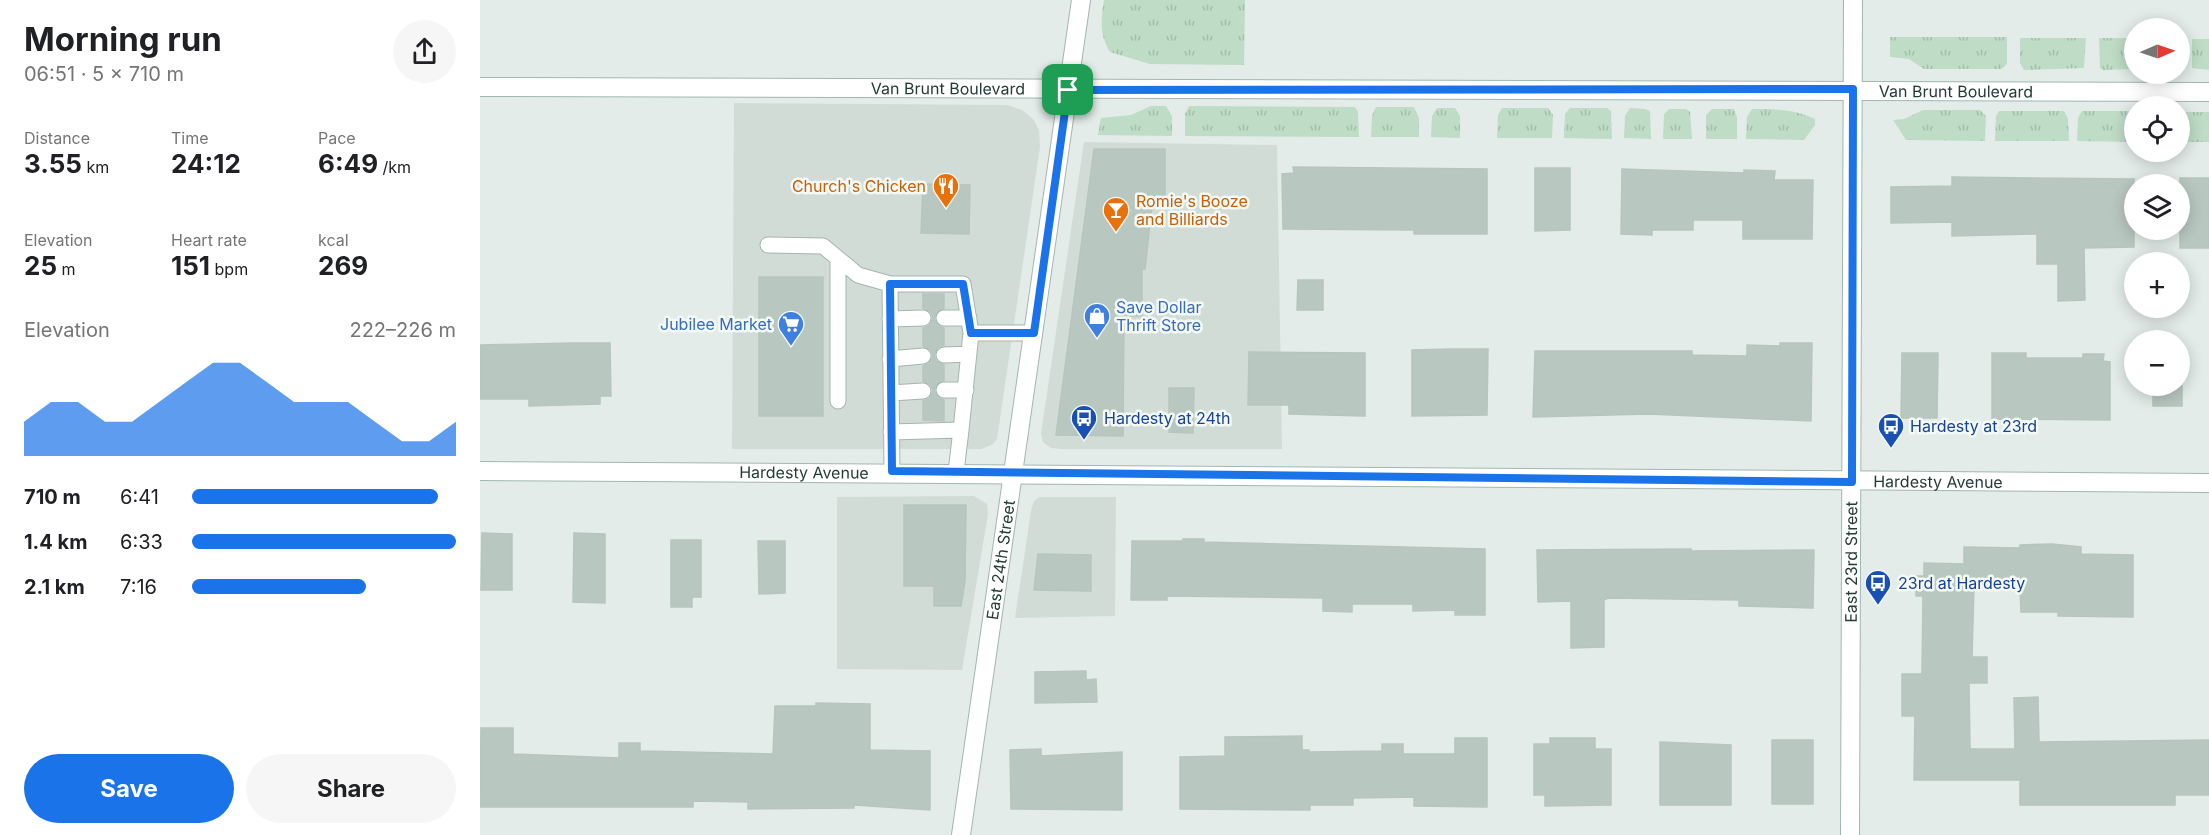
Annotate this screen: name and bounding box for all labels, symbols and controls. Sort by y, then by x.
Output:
north arrow [2124,18,2190,84]
map controls [2124,18,2190,396]
text: Morning run [24,19,222,59]
button: share [393,20,456,83]
text: 06:51 · 5 × 710 m [24,62,184,86]
pin [1042,64,1093,115]
icon: arrive [1051,73,1084,106]
street label: Van Brunt Boulevard [871,78,1025,99]
street label: Van Brunt Boulevard [1879,81,2033,101]
button: locate [2124,96,2190,162]
text: Distance [24,128,90,148]
text: Time [171,128,209,148]
text: Pace [318,128,356,148]
text: 3.55 [24,148,82,179]
text: 24:12 [171,148,241,179]
text: 6:49 [318,148,378,179]
text: km [82,157,109,177]
text: /km [378,157,411,177]
restaurant icon: Church's Chicken [931,171,961,209]
button: layers [2124,174,2190,240]
place label: Church's Chicken [792,176,926,196]
place label: Romie's Booze and Billiards [1136,191,1248,229]
bar icon: Romie's Booze and Billiards [1101,195,1131,233]
text: Elevation [24,230,93,250]
text: Heart rate [171,230,247,250]
text: kcal [318,230,349,250]
text: 25 [24,250,57,281]
text: 151 [171,250,210,281]
text: 269 [318,250,368,281]
button: + [2124,252,2190,318]
text: m [57,259,76,279]
text: bpm [210,259,248,279]
place label: Save Dollar Thrift Store [1116,297,1201,335]
shop icon: Save Dollar Thrift Store [1082,301,1112,339]
supermarket icon: Jubilee Market [776,309,806,347]
place label: Jubilee Market [660,314,772,334]
text: Elevation [24,318,110,342]
text: 222–226 m [349,318,456,342]
button: − [2124,330,2190,396]
bus stop icon: Hardesty at 24th [1069,403,1099,441]
place label: Hardesty at 24th [1104,408,1231,428]
bus stop icon: Hardesty at 23rd [1876,411,1906,449]
place label: Hardesty at 23rd [1910,416,2037,436]
street label: Hardesty Avenue [739,462,869,483]
street label: Hardesty Avenue [1873,471,2003,492]
text: 710 m [24,485,81,509]
text: 6:41 [120,485,159,509]
street label: East 24th Street [982,499,1019,621]
street label: East 23rd Street [1841,501,1861,623]
text: 1.4 km [24,530,87,554]
text: 6:33 [120,530,163,554]
bus stop icon: 23rd at Hardesty [1863,568,1893,606]
place label: 23rd at Hardesty [1898,573,2025,593]
text: 2.1 km [24,575,85,599]
text: 7:16 [120,575,157,599]
button: Save [24,754,234,823]
button: Share [246,754,456,823]

